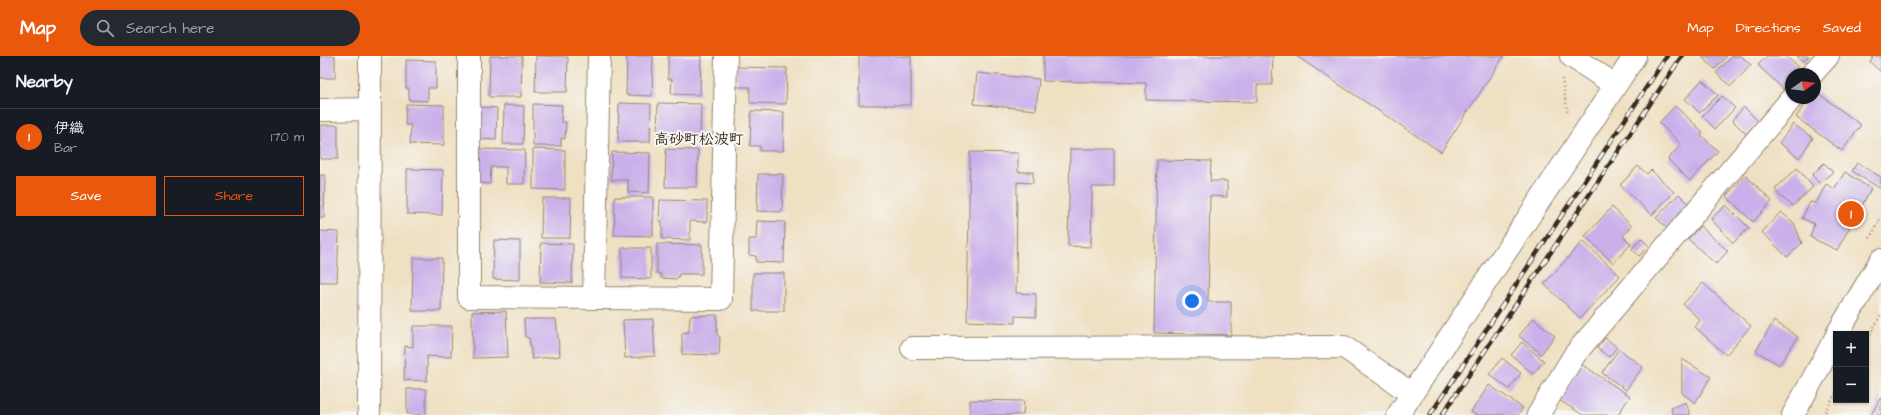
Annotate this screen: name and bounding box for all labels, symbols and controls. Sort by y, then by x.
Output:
search box [80,10,360,46]
text: Map [20,15,56,42]
icon: search [94,17,116,39]
text: Search here [126,18,215,39]
text: Map [1687,18,1714,38]
text: Directions [1736,18,1801,38]
text: Saved [1823,18,1861,38]
north arrow [1785,68,1821,104]
text: Nearby [16,70,73,94]
text: 伊織 [54,118,84,139]
text: 1 [28,128,30,146]
text: 170 m [271,128,304,146]
district label: 高砂町松波町 [654,129,744,150]
text: Bar [54,139,77,157]
button: Save [16,176,156,216]
button: Share [164,176,304,216]
pin: 1 [1838,199,1864,229]
your location [1182,291,1202,311]
map controls [1833,331,1869,403]
button: + [1833,331,1869,367]
button: − [1833,367,1869,403]

